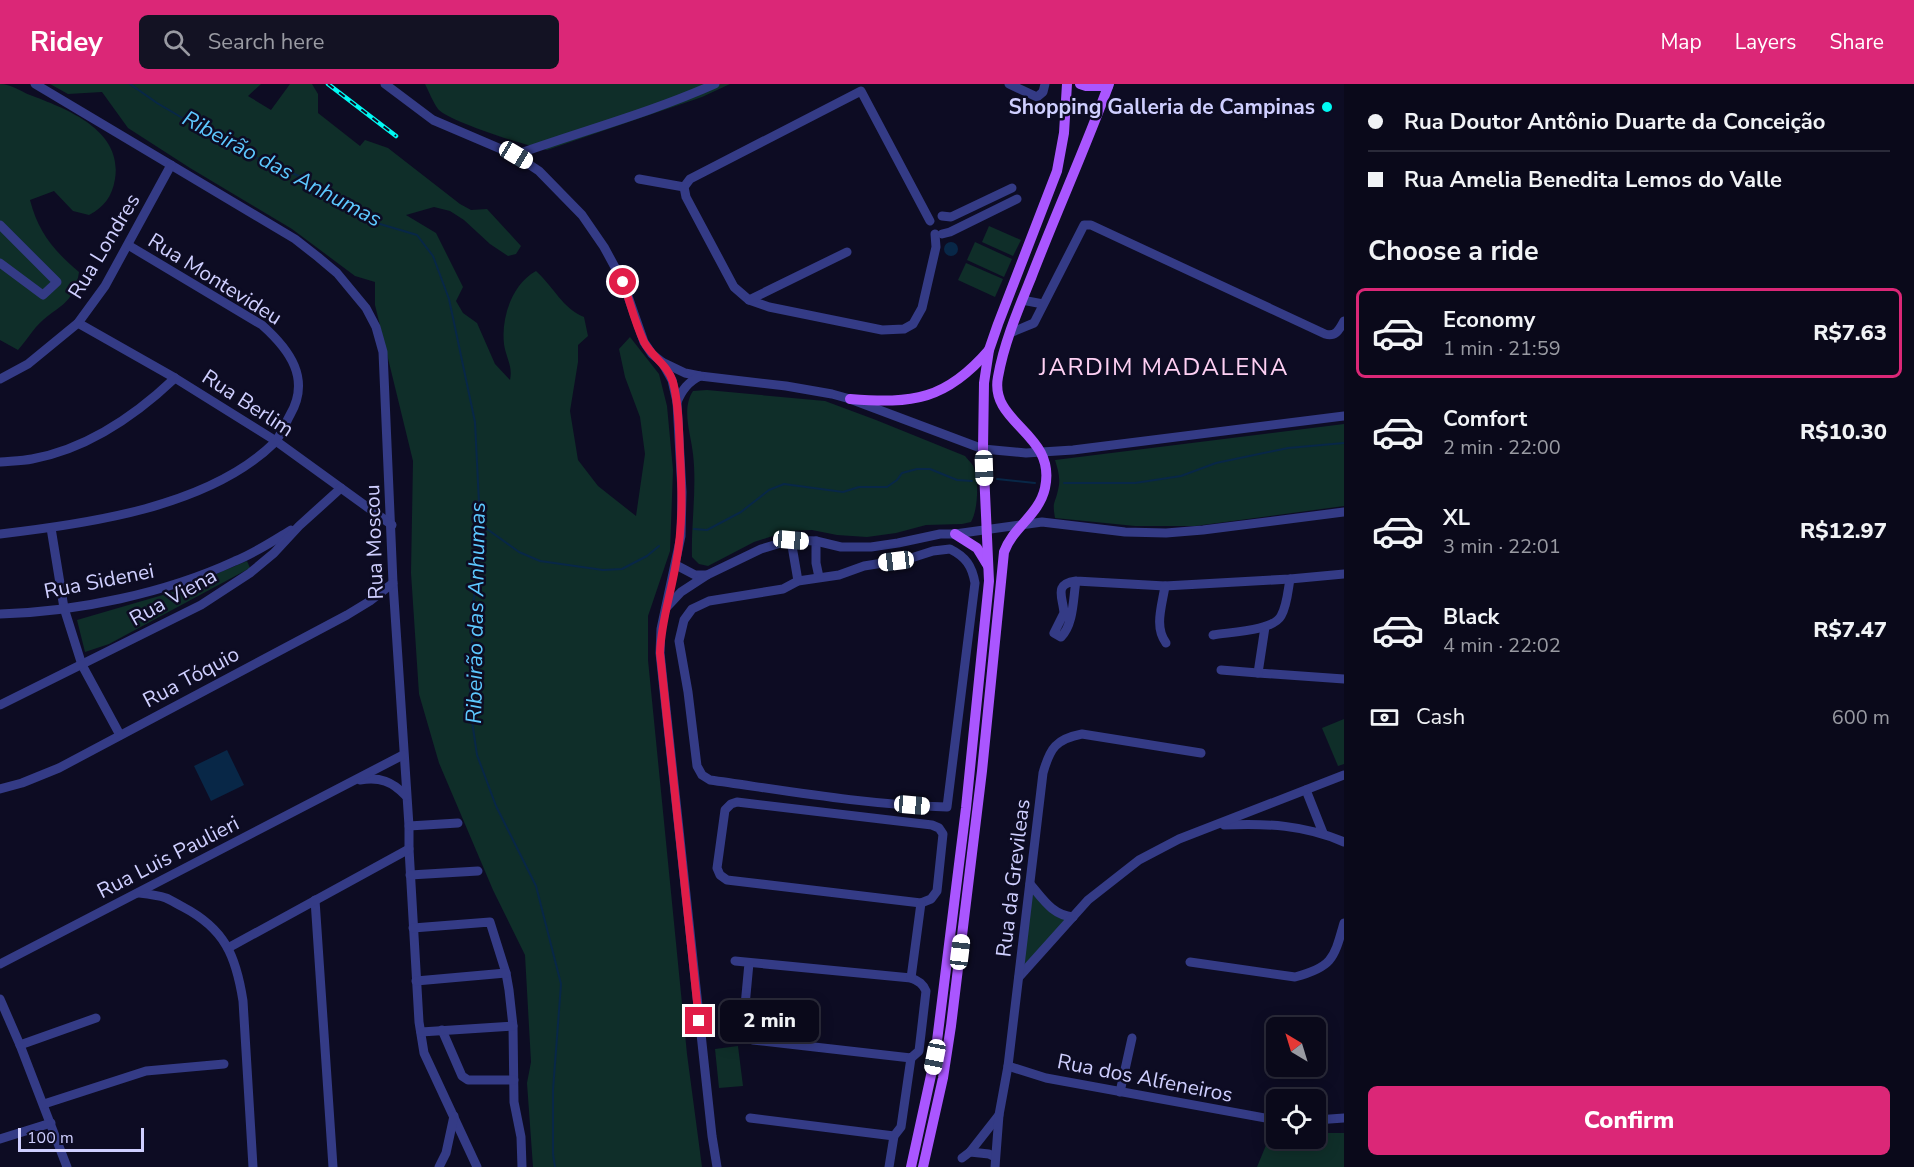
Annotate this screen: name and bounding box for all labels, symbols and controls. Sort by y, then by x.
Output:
search box [139,15,559,69]
text: Ridey [30,23,103,61]
icon: search [160,26,193,59]
text: Search here [208,27,324,57]
text: Map [1660,28,1702,56]
text: Layers [1735,28,1796,56]
text: Share [1829,28,1884,56]
place label: Shopping Galleria de Campinas [1008,93,1315,121]
marker: Shopping Galleria de Campinas [1320,100,1334,114]
water label: Ribeirão das Anhumas [177,104,387,234]
text: Rua Doutor Antônio Duarte da Conceição [1404,107,1825,137]
car [496,138,536,172]
text: Rua Amelia Benedita Lemos do Valle [1404,165,1782,195]
street label: Rua Londres [62,188,146,304]
street label: Rua Montevideu [143,227,287,331]
text: Choose a ride [1368,233,1539,270]
route start [609,268,636,295]
text: Economy [1443,305,1535,335]
icon: car [1371,306,1425,360]
text: R$7.63 [1813,318,1887,348]
text: 1 min · 21:59 [1443,335,1561,362]
district label: JARDIM MADALENA [1038,351,1289,383]
street label: Rua Berlim [197,363,299,443]
text: Comfort [1443,404,1527,434]
icon: car [1371,405,1425,459]
text: R$10.30 [1800,417,1887,447]
text: 2 min · 22:00 [1443,434,1561,461]
car [974,450,994,486]
street label: Rua Moscou [358,484,390,600]
water label: Ribeirão das Anhumas [459,502,493,724]
text: XL [1443,503,1470,533]
icon: car [1371,504,1425,558]
text: R$12.97 [1800,516,1887,546]
car [772,529,810,551]
text: 3 min · 22:01 [1443,533,1561,560]
car [877,550,915,572]
street label: Rua Sidenei [42,557,156,605]
street label: Rua Viena [124,561,222,633]
text: Black [1443,602,1499,632]
icon: car [1371,603,1425,657]
text: R$7.47 [1813,615,1887,645]
text: 4 min · 22:02 [1443,632,1561,659]
street label: Rua Tóquio [138,640,244,714]
icon: cash [1368,701,1401,734]
text: Cash [1416,702,1465,732]
text: 600 m [1832,704,1890,731]
car [893,794,931,816]
street label: Rua da Grevileas [989,797,1037,959]
street label: Rua Luis Paulieri [92,809,244,905]
car [949,933,971,971]
callout: 2 min [720,1000,819,1042]
route end [685,1007,712,1034]
text: 2 min [743,1007,796,1034]
north arrow [1266,1017,1326,1077]
map controls [1266,1017,1326,1149]
car [923,1038,947,1076]
street label: Rua dos Alfeneiros [1055,1047,1235,1109]
button: Confirm [1368,1086,1890,1155]
button: locate [1266,1089,1326,1149]
scale bar [18,1125,144,1152]
text: 100 m [27,1127,74,1149]

